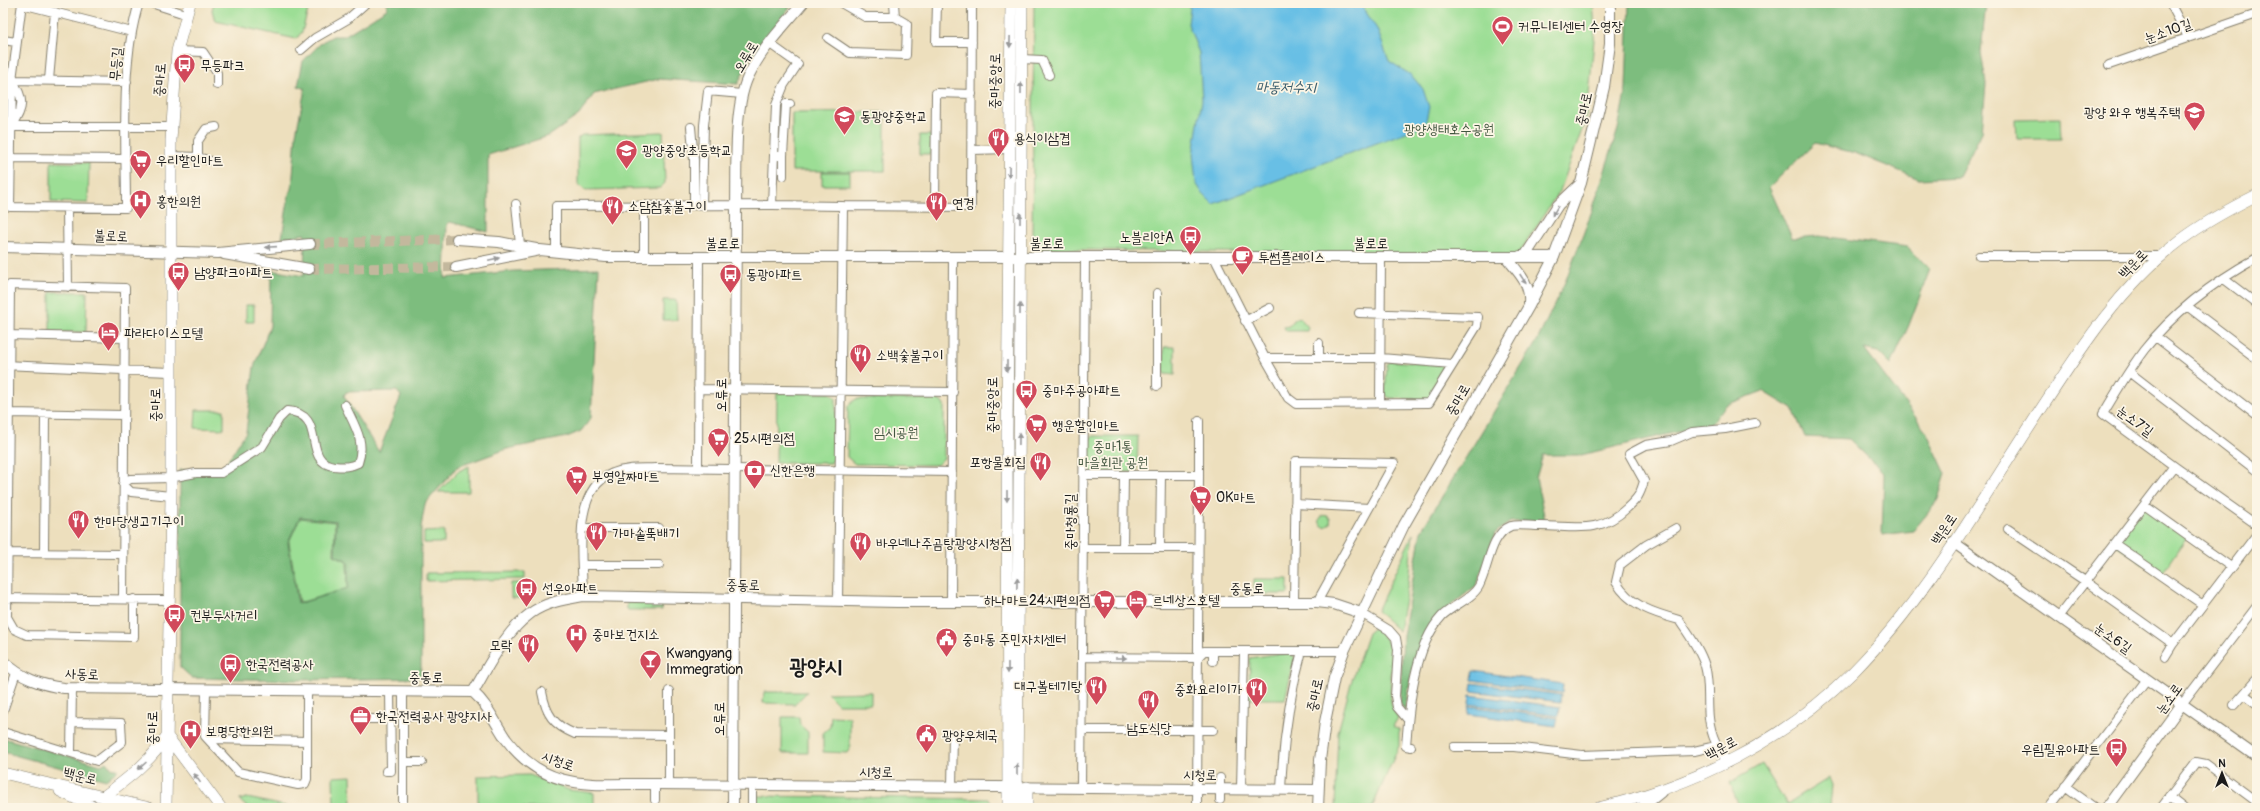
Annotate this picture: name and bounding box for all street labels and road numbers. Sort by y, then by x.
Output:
street label: 눈소10길 [2142,15,2195,47]
street label: 오류로 [730,38,762,76]
street label: 무등길 [106,46,126,82]
street label: 중마중앙로 [986,53,1004,109]
street label: 중마로 [151,63,169,97]
street label: 중마로 [1572,91,1596,127]
street label: 불로로 [94,227,128,245]
street label: 불로로 [706,235,740,252]
street label: 불로로 [1030,235,1064,252]
street label: 불로로 [1354,235,1388,252]
street label: 백운로 [2115,246,2151,282]
street label: 중마중앙로 [984,377,1001,433]
street label: 오류로 [713,378,730,412]
street label: 중마로 [1442,381,1474,419]
street label: 중마로 [147,388,164,422]
street label: 눈소7길 [2113,402,2157,440]
street label: 중마청룡길 [1062,493,1079,550]
street label: 백운로 [1928,510,1960,548]
street label: 중동로 [726,576,760,594]
street label: 중동로 [1230,580,1264,597]
street label: 눈소6길 [2091,619,2136,657]
street label: 사동로 [65,665,99,683]
street label: 중동로 [409,669,443,686]
street label: 중마로 [1303,677,1327,713]
street label: 눈소로 [2152,680,2186,718]
street label: 오류로 [711,702,728,736]
street label: 중마로 [144,711,161,745]
street label: 백운로 [1702,733,1740,763]
street label: 시청로 [539,747,577,775]
street label: 시청로 [859,763,893,781]
street label: 백운로 [62,764,98,788]
street label: 시청로 [1183,766,1217,784]

